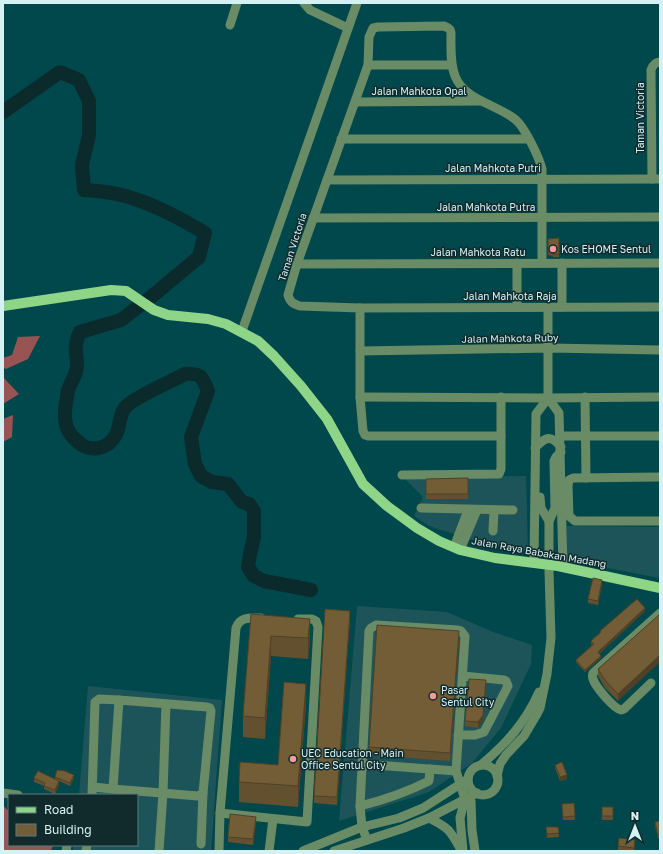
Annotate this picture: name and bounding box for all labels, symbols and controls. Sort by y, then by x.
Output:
street label: Taman Victoria [634,82,646,154]
street label: Jalan Mahkota Opal [371,85,467,97]
street label: Jalan Mahkota Putri [445,162,541,174]
street label: Jalan Mahkota Putra [437,201,535,213]
street label: Taman Victoria [275,211,309,283]
place label: Kos EHOME Sentul [561,243,651,255]
marker: Kos EHOME Sentul [548,244,558,254]
street label: Jalan Mahkota Ratu [431,246,526,258]
street label: Jalan Mahkota Raja [463,290,557,302]
street label: Jalan Mahkota Ruby [461,331,559,345]
street label: Jalan Raya Babakan Madang [471,534,607,570]
place label: Pasar Sentul City [441,684,495,708]
marker: Pasar Sentul City [428,691,438,701]
place label: UEC Education - Main Office Sentul City [301,747,404,771]
marker: UEC Education - Main Office Sentul City [288,754,298,764]
legend [8,794,138,846]
text: Road [44,802,73,817]
north arrow [615,806,655,846]
text: N [631,809,639,822]
text: Building [44,822,92,837]

